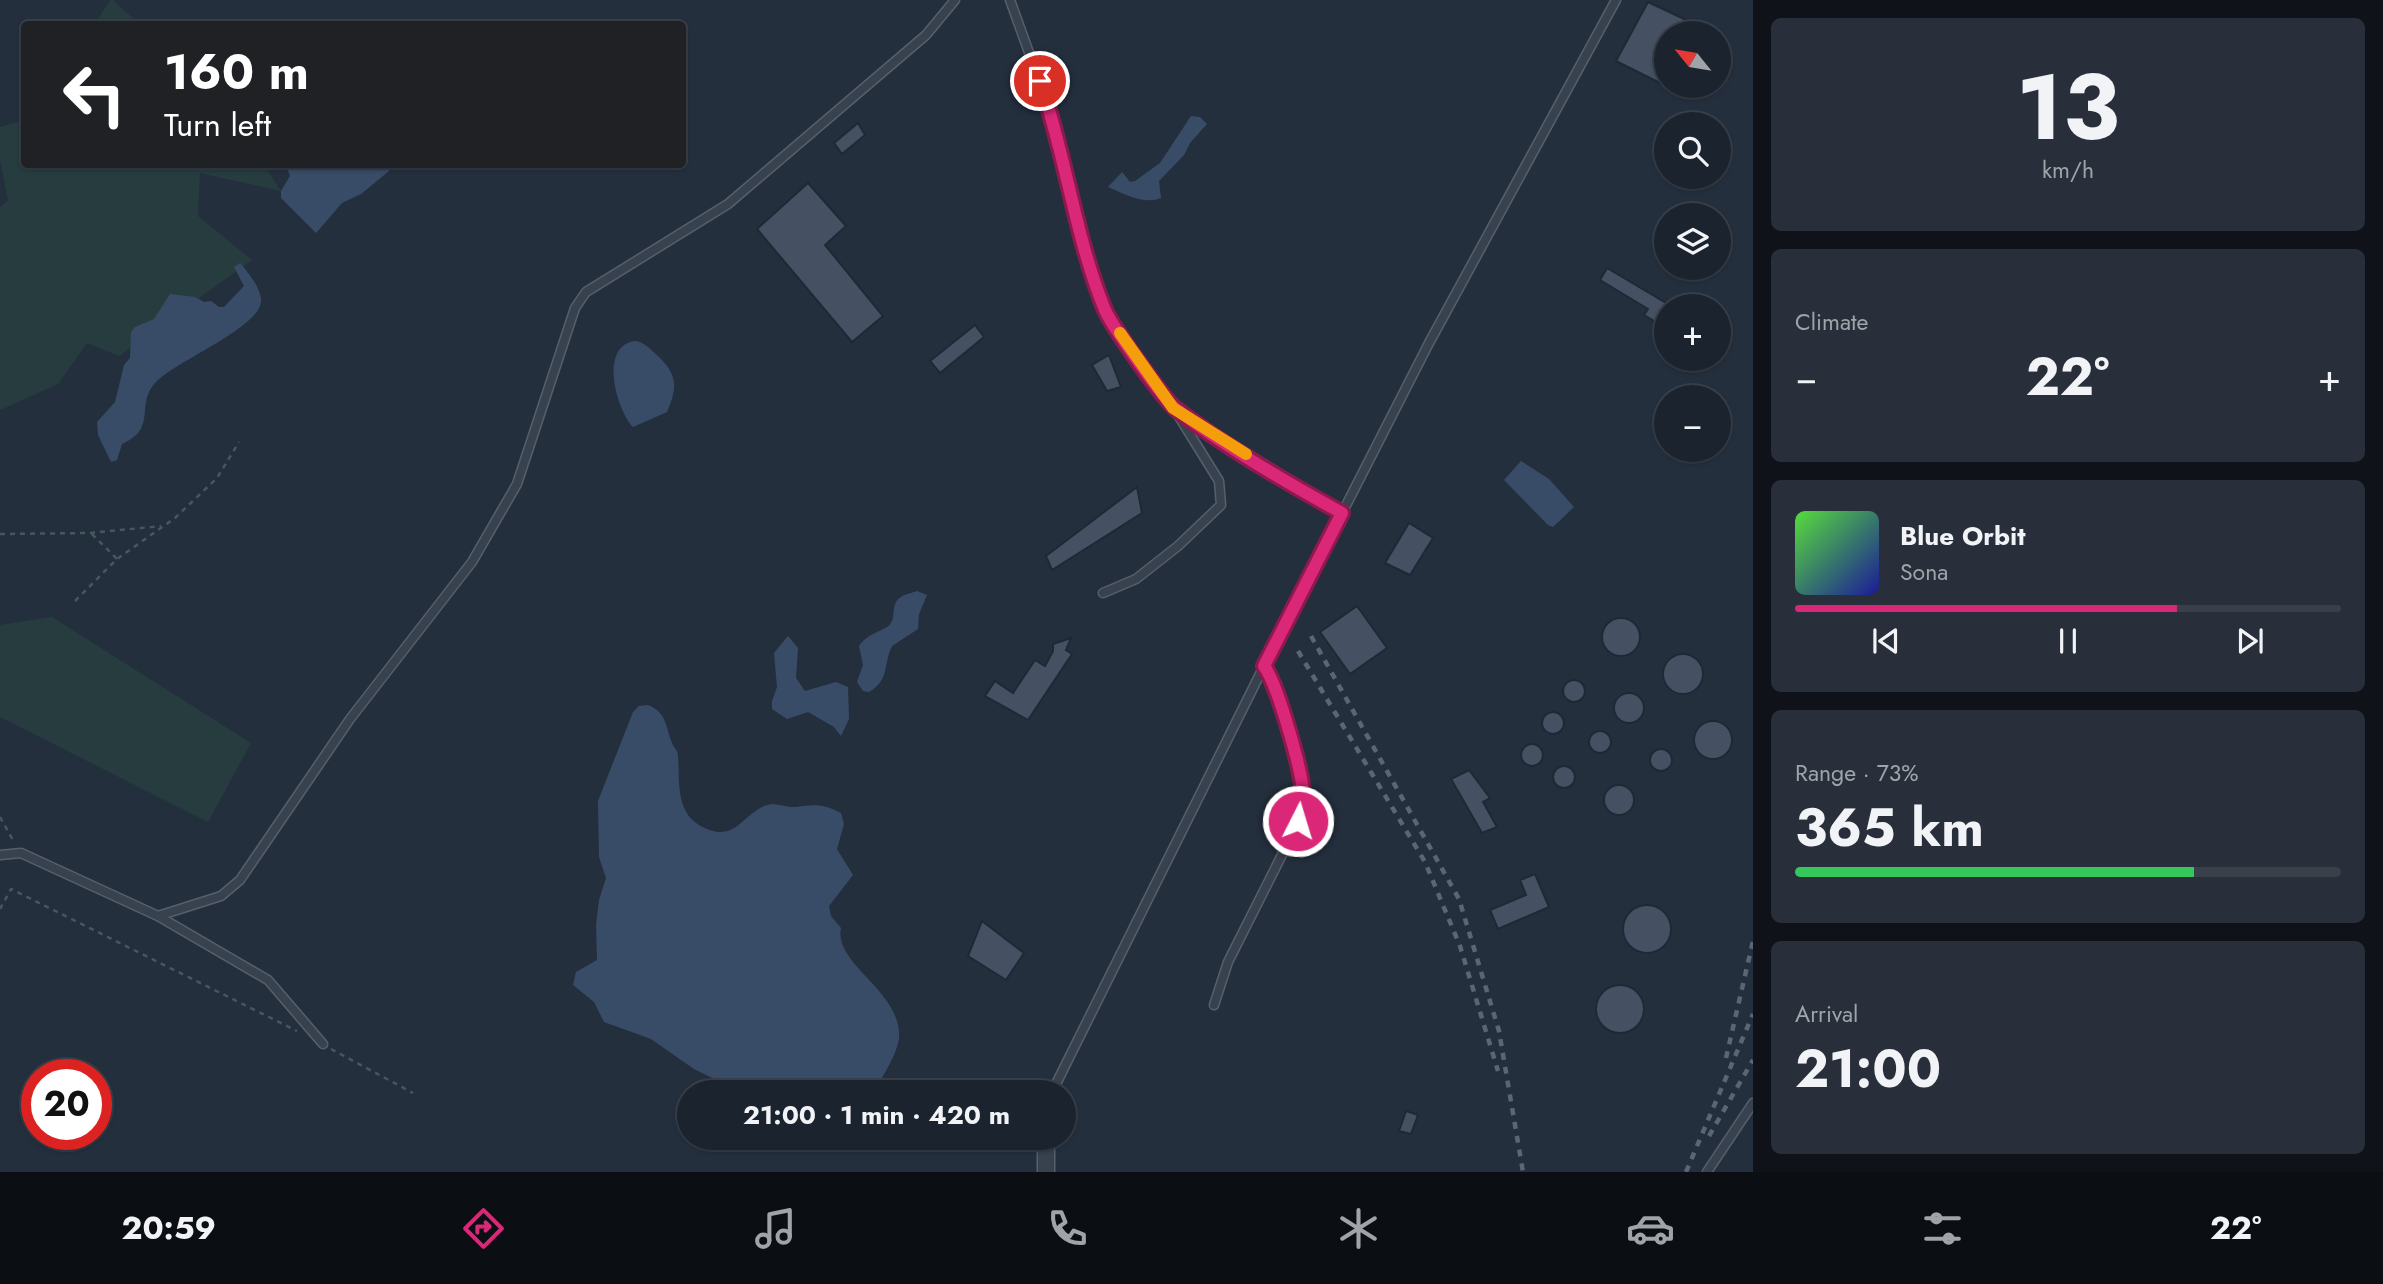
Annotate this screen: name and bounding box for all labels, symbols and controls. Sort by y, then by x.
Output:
north arrow [1654,21,1731,98]
map controls [1654,21,1731,462]
text: 160 m [164,37,309,107]
text: 13 [2017,42,2119,173]
icon: left [49,49,140,140]
pin [1010,51,1070,111]
icon: arrive [1021,62,1059,100]
text: Turn left [164,102,271,148]
button: search [1654,112,1731,189]
text: km/h [2042,153,2094,187]
button: layers [1654,203,1731,280]
button: + [1654,294,1731,371]
text: Climate [1795,305,1868,339]
text: 22° [2026,339,2109,415]
text: − [1795,350,1817,405]
text: + [2318,350,2341,405]
button: − [1654,385,1731,462]
text: Blue Orbit [1900,517,2025,555]
text: Sona [1900,555,1948,589]
icon: previous [1867,622,1905,660]
icon: pause [2049,622,2087,660]
icon: next [2231,622,2269,660]
text: Range · 73% [1795,756,1919,790]
position arrow [1261,784,1335,858]
text: 365 km [1795,790,1984,866]
text: Arrival [1795,997,1858,1031]
text: 21:00 [1795,1031,1941,1107]
speed limit sign: 20 [21,1059,112,1150]
text: 21:00 · 1 min · 420 m [743,1096,1010,1134]
icon: directions [459,1204,508,1253]
icon: music [751,1204,800,1253]
icon: phone [1043,1204,1092,1253]
icon: climate [1334,1204,1383,1253]
icon: car [1626,1204,1675,1253]
icon: filters [1918,1204,1967,1253]
text: 20:59 [121,1205,216,1251]
text: 22° [2210,1205,2261,1251]

